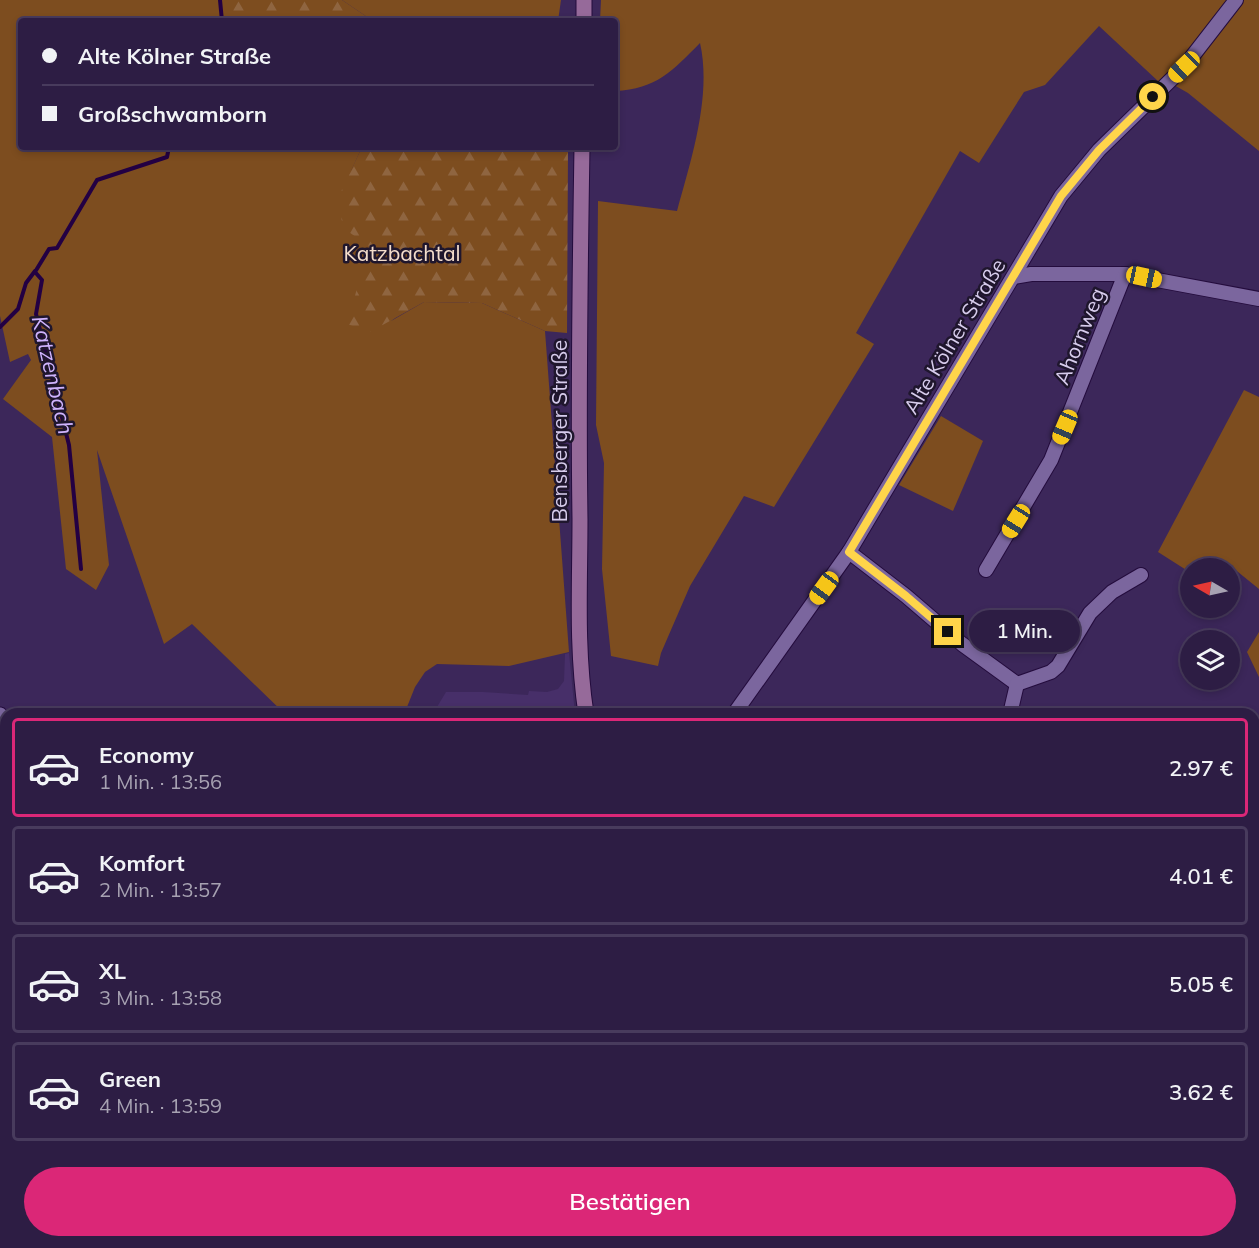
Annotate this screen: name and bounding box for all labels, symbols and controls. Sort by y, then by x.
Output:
text: Alte Kölner Straße [78,42,271,70]
car [1165,48,1203,86]
route start [1139,83,1166,110]
text: Großschwamborn [78,100,267,128]
park label: Katzbachtal [343,240,461,266]
street label: Alte Kölner Straße [897,254,1011,418]
car [1125,264,1163,290]
street label: Ahornweg [1048,284,1110,388]
water label: Katzenbach [26,313,80,437]
street label: Bensberger Straße [546,340,572,522]
car [1050,407,1080,447]
car [999,501,1033,541]
north arrow [1180,558,1240,618]
map controls [1180,558,1240,690]
car [806,568,842,608]
callout: 1 Min. [969,611,1080,653]
route end [934,618,961,645]
text: 1 Min. [996,618,1053,643]
button: layers [1180,630,1240,690]
icon: car [27,741,81,795]
text: Economy [99,741,194,769]
text: 2.97 € [1169,754,1233,782]
text: 1 Min. · 13:56 [99,769,222,794]
icon: car [27,849,81,903]
text: Komfort [99,849,185,877]
text: 4.01 € [1169,862,1233,890]
text: 2 Min. · 13:57 [99,877,222,902]
icon: car [27,957,81,1011]
text: XL [99,957,126,985]
text: 5.05 € [1169,970,1233,998]
text: 3 Min. · 13:58 [99,985,222,1010]
icon: car [27,1065,81,1119]
text: Green [99,1065,161,1093]
text: 3.62 € [1169,1078,1233,1106]
text: 4 Min. · 13:59 [99,1093,222,1118]
button: Bestätigen [24,1167,1236,1236]

